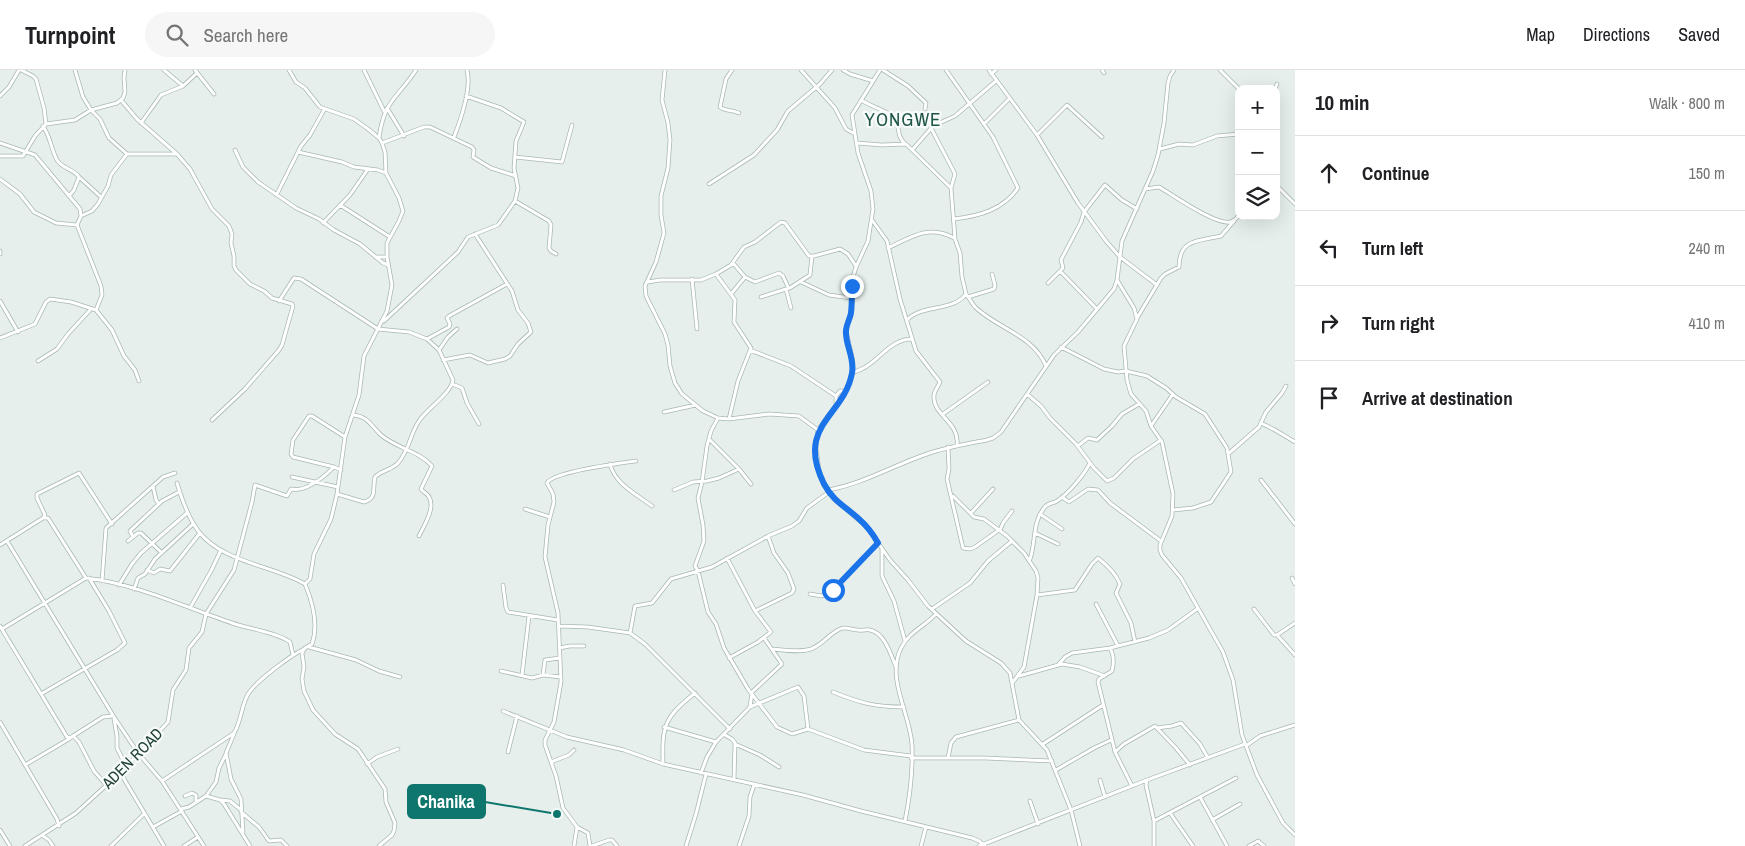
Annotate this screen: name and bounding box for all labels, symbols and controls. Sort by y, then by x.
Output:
search box [145,12,495,57]
text: Turnpoint [25,19,115,51]
icon: search [163,21,191,49]
text: Search here [203,22,288,48]
text: Map [1526,22,1555,47]
text: Directions [1583,22,1650,47]
text: Saved [1678,22,1720,47]
map controls [1235,85,1280,220]
button: + [1235,85,1280,130]
text: 10 min [1315,88,1370,117]
text: Walk · 800 m [1649,92,1725,114]
district label: YONGWE [865,106,941,132]
button: − [1235,130,1280,175]
icon: ahead [1315,159,1343,187]
text: Continue [1362,160,1430,186]
text: 150 m [1689,162,1725,184]
button: layers [1235,175,1280,220]
icon: left [1315,234,1343,262]
text: Turn left [1362,235,1423,261]
text: 240 m [1689,237,1725,259]
route end [841,275,864,298]
icon: right [1315,309,1343,337]
text: Turn right [1362,310,1434,336]
text: 410 m [1689,312,1725,334]
icon: arrive [1315,384,1343,412]
text: Arrive at destination [1362,385,1513,411]
route start [822,579,845,602]
street label: ADEN ROAD [96,723,167,794]
callout: Chanika [408,785,485,818]
text: Chanika [417,789,476,814]

